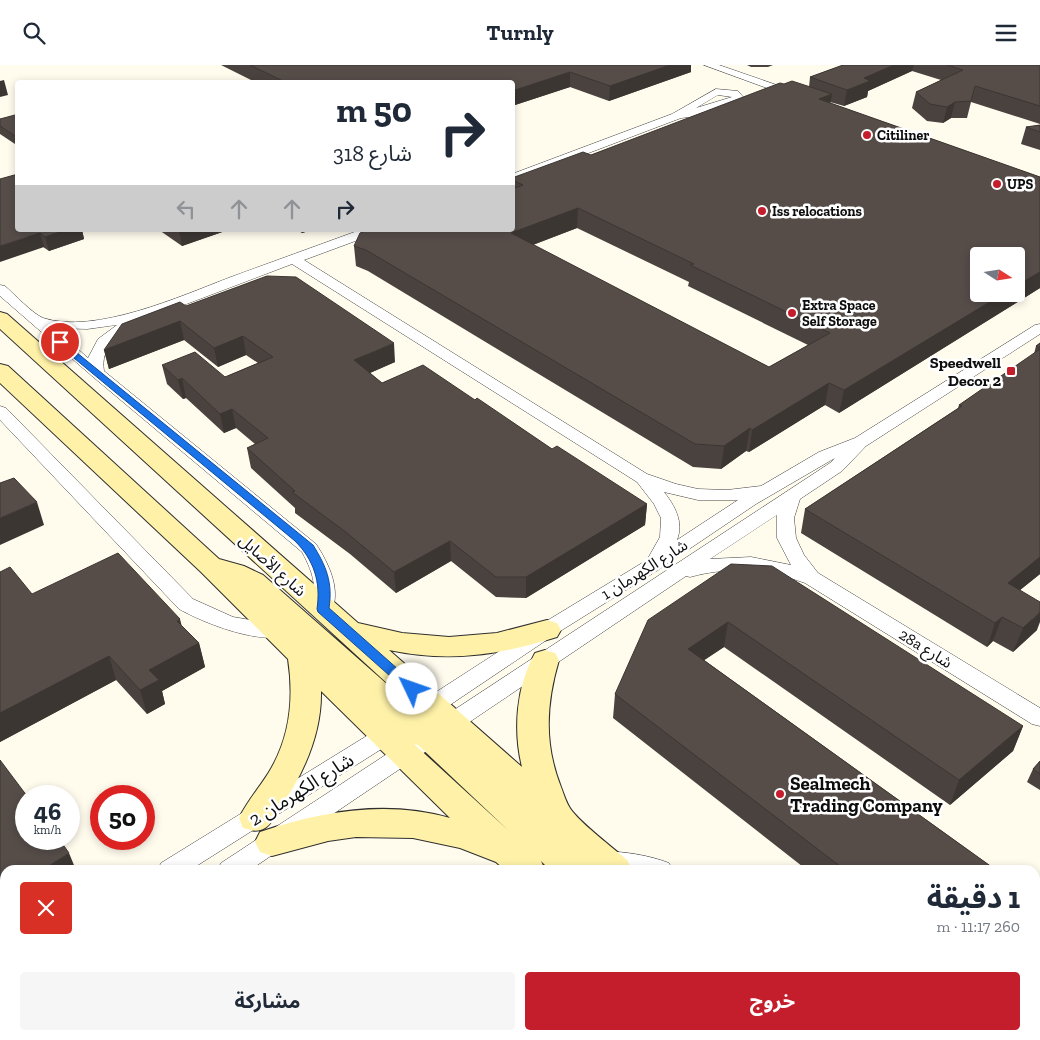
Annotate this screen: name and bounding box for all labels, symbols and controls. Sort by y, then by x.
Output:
icon: search [20,19,48,47]
text: Turnly [486,19,554,46]
icon: menu [992,19,1020,47]
text: 50 m [336,89,412,131]
icon: right [430,100,495,165]
place label: Citiliner [877,127,929,144]
marker: Citiliner [861,129,873,141]
text: شارع 318 [333,140,412,167]
place label: UPS [1007,176,1033,193]
marker: UPS [991,178,1003,190]
icon: left [172,195,200,223]
icon: ahead [225,195,253,223]
icon: ahead [278,195,306,223]
icon: right [331,195,359,223]
place label: Iss relocations [772,203,863,220]
marker: Iss relocations [756,205,768,217]
north arrow [970,247,1025,303]
map controls [970,247,1025,302]
place label: Extra Space Self Storage [802,297,877,330]
marker: Extra Space Self Storage [786,307,798,319]
pin [39,321,81,363]
icon: arrive [46,328,74,356]
place label: Speedwell Decor 2 [930,353,1001,390]
marker: Speedwell Decor 2 [1005,365,1017,377]
street label: شارع الأصايل [233,530,310,603]
street label: شارع الكهرمان 1 [597,535,693,606]
street label: 28a شارع [894,625,956,675]
position arrow [385,662,437,714]
street label: شارع الكهرمان 2 [245,748,359,833]
place label: Sealmech Trading Company [790,772,943,817]
speed limit sign: 50 [90,785,155,850]
marker: Sealmech Trading Company [774,788,786,800]
text: 46 [34,796,61,826]
text: km/h [34,823,61,837]
text: 1 دقيقة [927,880,1020,916]
button: close [20,882,72,934]
text: 260 m · 11:17 [937,917,1020,936]
button: مشاركة [20,972,515,1030]
button: خروج [525,972,1020,1030]

